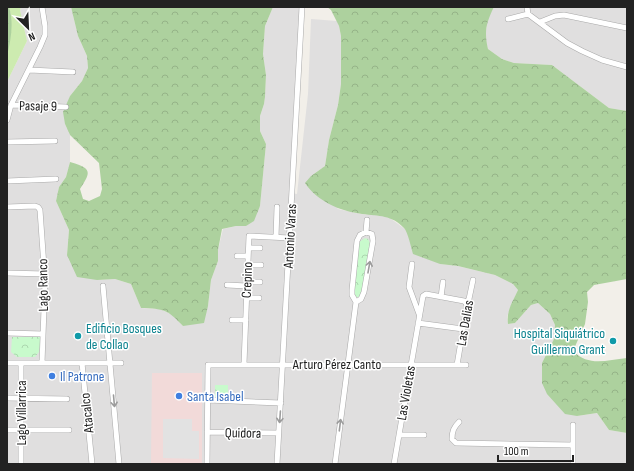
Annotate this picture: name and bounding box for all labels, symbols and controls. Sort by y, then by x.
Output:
north arrow [8,8,48,48]
text: N [26,30,37,44]
street label: Pasaje 9 [19,97,57,115]
street label: Antonio Varas [280,203,300,270]
street label: Lago Ranco [34,258,52,312]
one-way arrow [365,260,373,273]
street label: Crepino [238,261,256,298]
street label: Las Dalias [453,299,477,347]
place label: Edificio Bosques de Collao [86,320,162,353]
place label: Hospital Siquiátrico Guillermo Grant [514,325,605,358]
marker: Edificio Bosques de Collao [73,331,83,341]
marker: Hospital Siquiátrico Guillermo Grant [608,336,618,346]
street label: Arturo Pérez Canto [292,356,381,373]
street label: Las Violetas [393,364,419,422]
place label: Il Patrone [60,368,104,385]
marker: Il Patrone [47,371,57,381]
street label: Lago Villarrica [13,380,30,446]
place label: Santa Isabel [187,388,244,405]
marker: Santa Isabel [174,391,184,401]
street label: Atacalco [76,392,98,435]
one-way arrow [111,394,118,407]
one-way arrow [277,410,284,423]
one-way arrow [336,419,344,432]
street label: Quidora [225,424,261,442]
scale bar [498,437,573,463]
text: 100 m [504,444,529,459]

